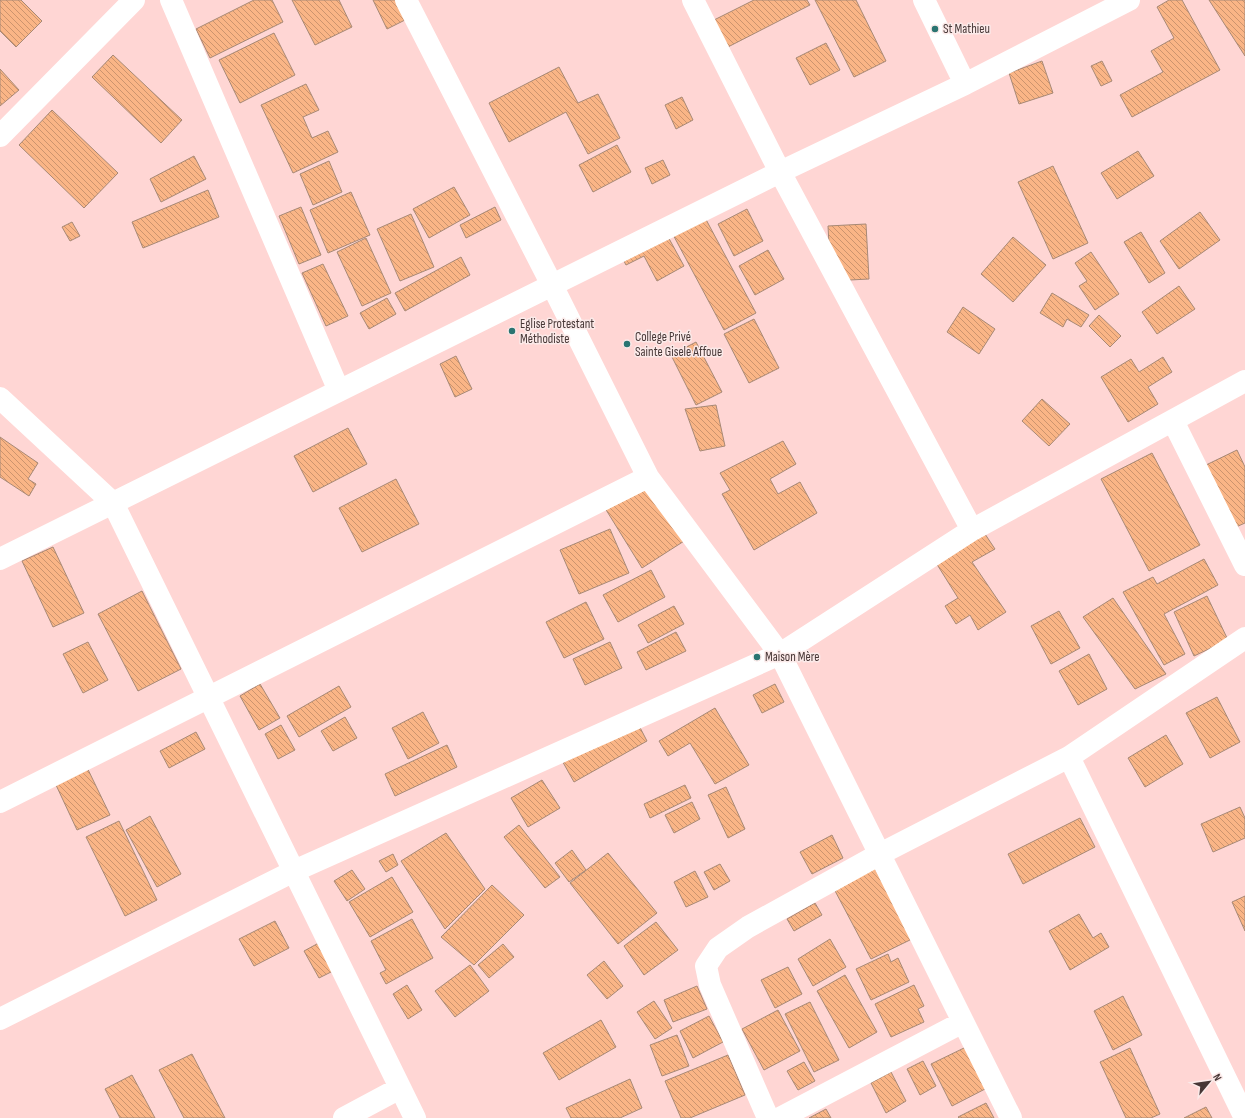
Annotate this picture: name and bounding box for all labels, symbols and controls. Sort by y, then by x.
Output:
place label: St Mathieu [943,21,990,37]
marker: St Mathieu [930,24,940,34]
place label: Eglise Protestant Méthodiste [520,316,594,347]
marker: Eglise Protestant Méthodiste [507,326,517,336]
place label: College Privé Sainte Gisele Affoue [635,329,722,360]
marker: College Privé Sainte Gisele Affoue [622,339,632,349]
place label: Maison Mère [765,649,820,665]
marker: Maison Mère [752,652,762,662]
north arrow [1189,1062,1229,1102]
text: N [1210,1072,1224,1083]

